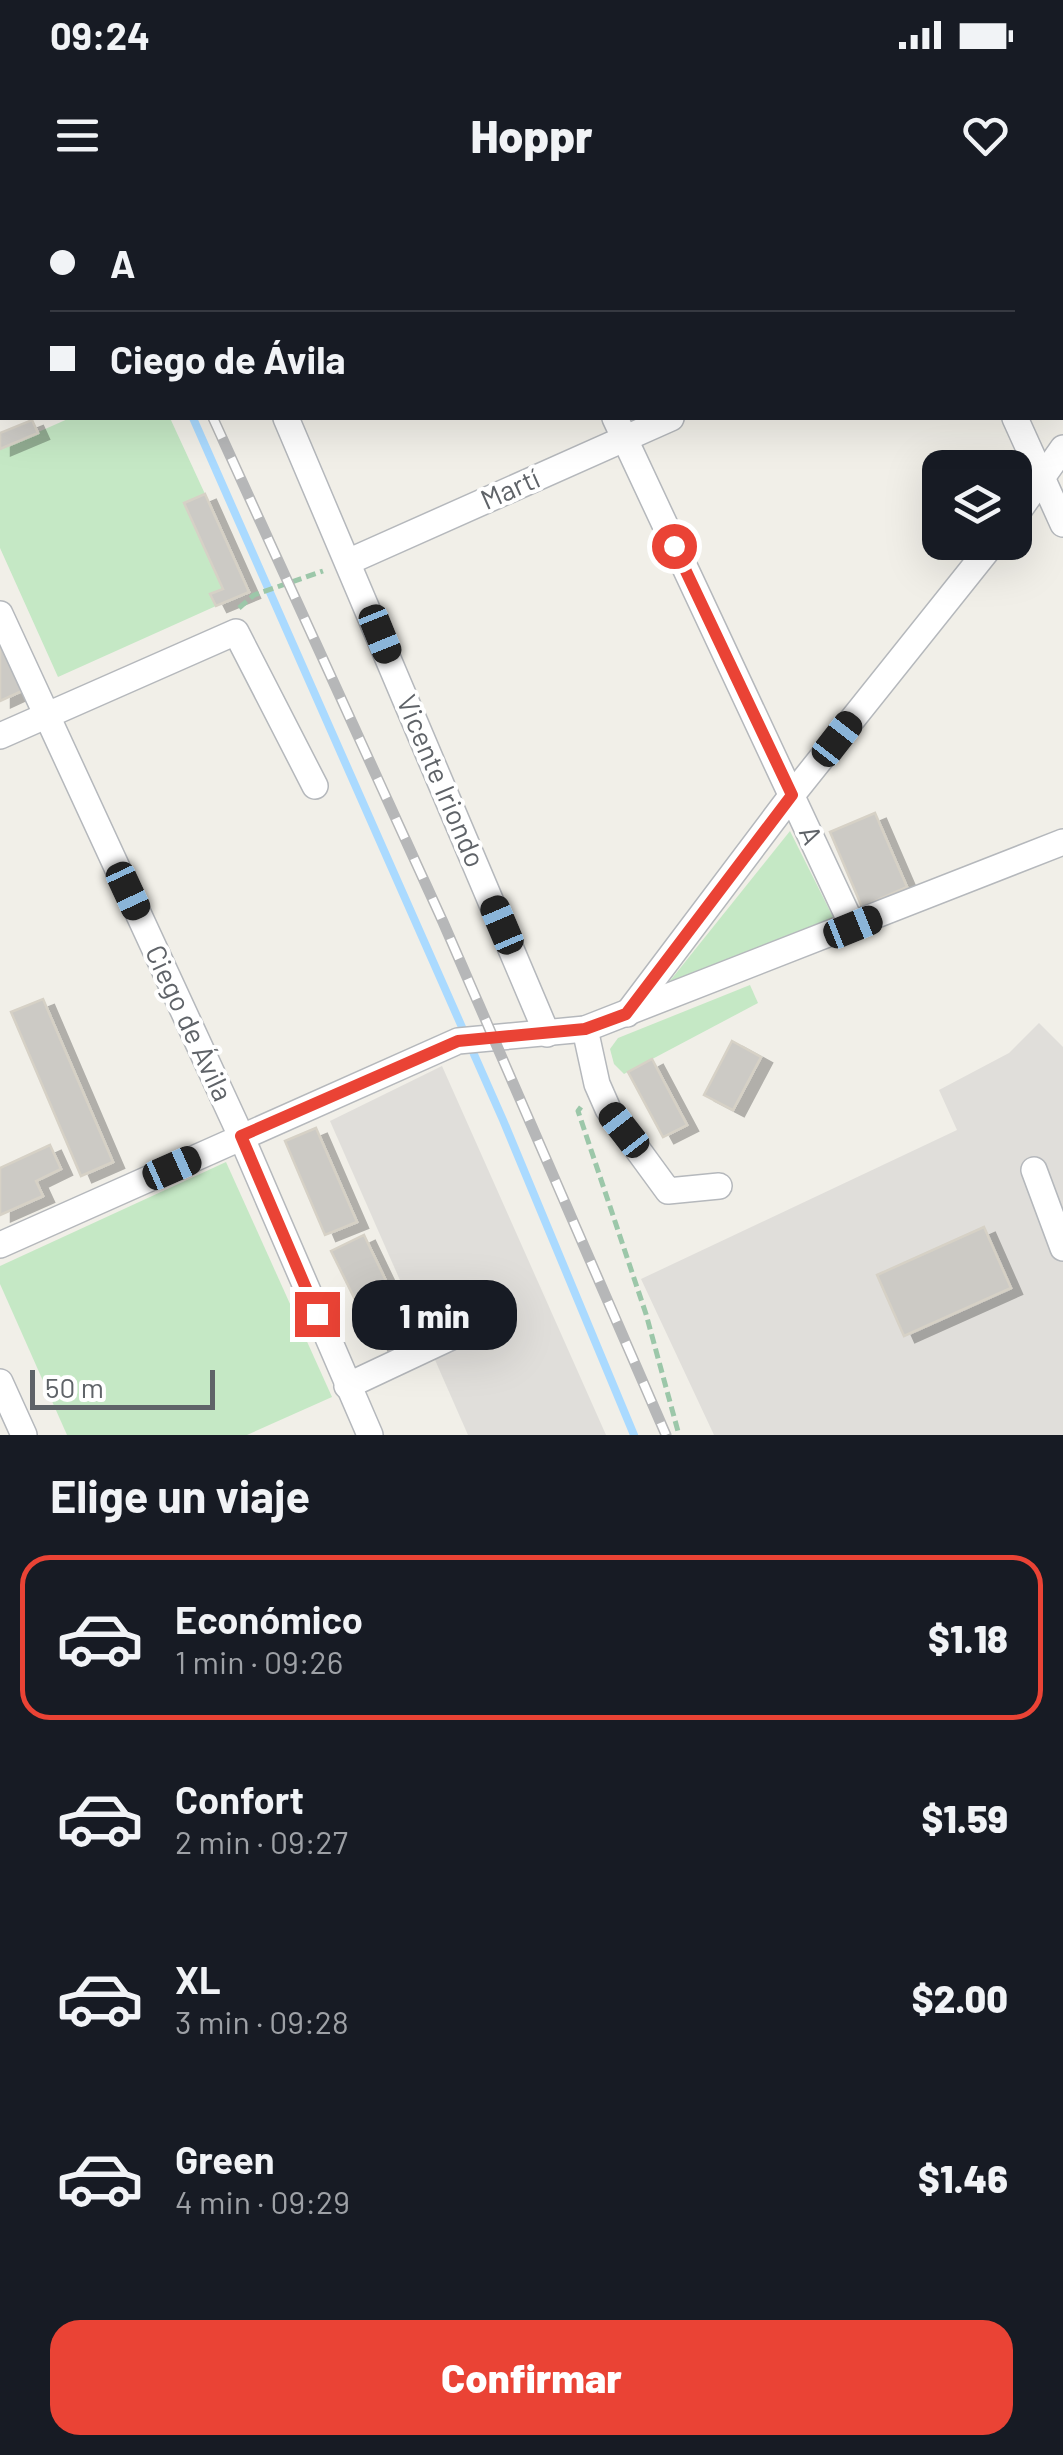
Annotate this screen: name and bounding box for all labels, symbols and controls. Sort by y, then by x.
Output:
text: 09:24 [50,12,150,58]
icon: menu [50,108,105,163]
text: Hoppr [470,108,593,162]
icon: heart [958,108,1013,163]
text: A [110,240,136,286]
text: Ciego de Ávila [110,336,346,382]
map controls [922,450,1032,560]
button: layers [922,450,1032,560]
street label: Martí [475,460,544,516]
route start [652,524,697,569]
car [355,601,405,667]
street label: Vicente Iriondo [390,689,493,872]
car [807,706,867,772]
street label: A [793,820,831,849]
car [102,857,154,925]
car [476,892,528,958]
car [820,902,886,952]
street label: Ciego de Ávila [139,939,241,1106]
car [594,1097,654,1163]
car [138,1142,206,1194]
callout: 1 min [352,1279,517,1349]
route end [295,1292,340,1337]
text: 1 min [399,1296,470,1334]
scale bar [30,1365,215,1410]
text: 50 m [45,1370,104,1404]
text: Elige un viaje [50,1468,310,1522]
icon: car [55,1593,145,1683]
text: Económico [175,1596,363,1642]
text: $1.18 [928,1615,1008,1661]
text: 1 min · 09:26 [175,1642,343,1680]
icon: car [55,1773,145,1863]
text: Confort [175,1776,304,1822]
text: $1.59 [921,1795,1008,1841]
text: 2 min · 09:27 [175,1822,348,1860]
icon: car [55,1953,145,2043]
text: XL [175,1956,221,2002]
text: $2.00 [912,1975,1008,2021]
text: 3 min · 09:28 [175,2002,349,2040]
icon: car [55,2133,145,2223]
text: Green [175,2136,275,2182]
text: $1.46 [918,2155,1008,2201]
text: 4 min · 09:29 [175,2182,350,2220]
button: Confirmar [50,2320,1013,2435]

